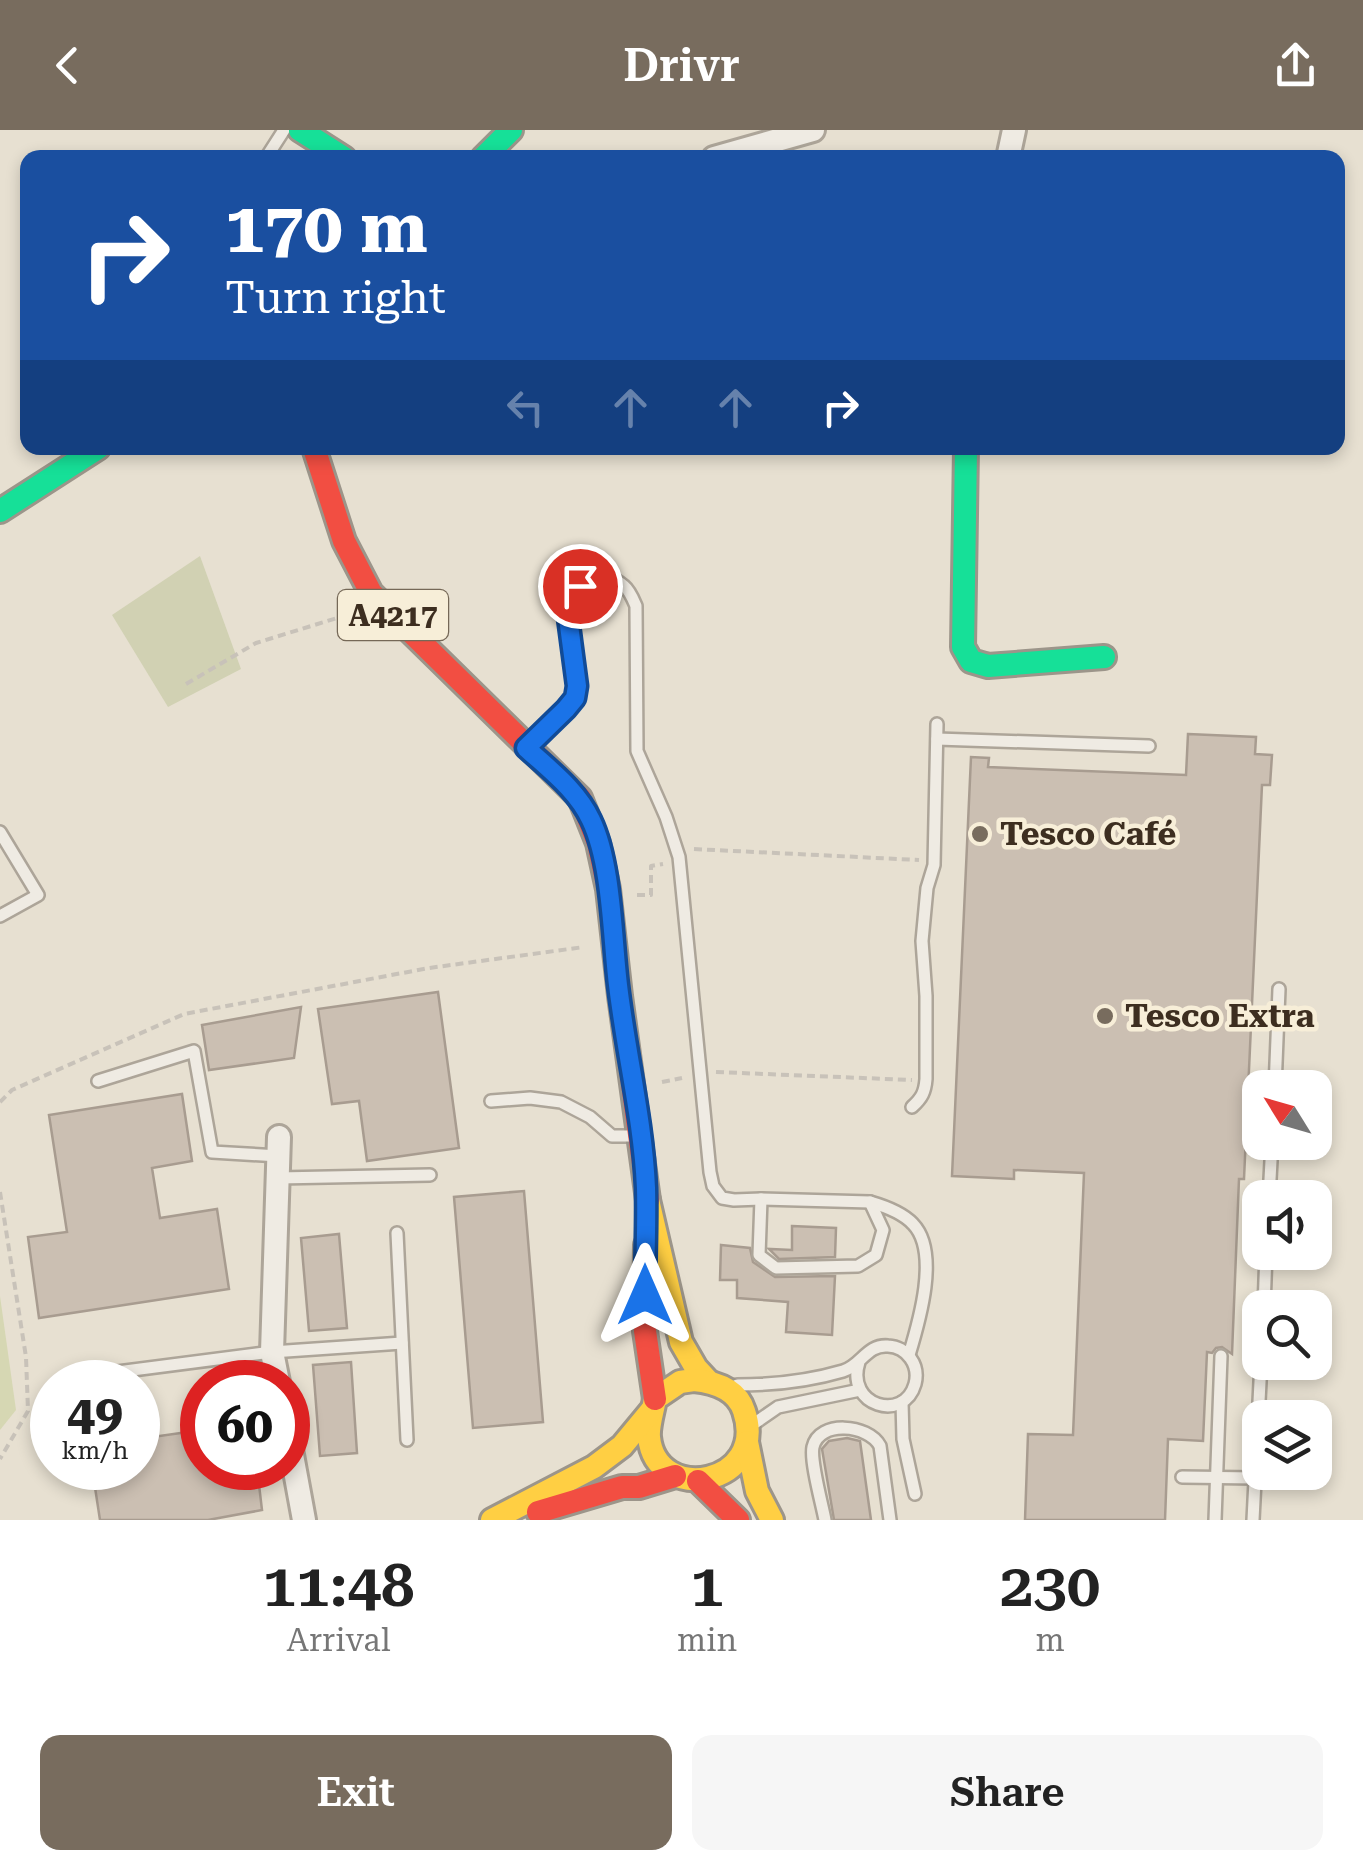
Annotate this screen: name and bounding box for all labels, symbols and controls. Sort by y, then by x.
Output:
icon: back [40,38,95,93]
icon: share [1268,38,1323,93]
text: Drivr [623,39,740,92]
text: 170 m [225,187,428,269]
icon: right [60,190,190,320]
text: Turn right [225,271,446,324]
icon: left [498,380,553,435]
icon: ahead [603,380,658,435]
icon: ahead [708,380,763,435]
icon: right [813,380,868,435]
pin [538,544,623,629]
icon: arrive [553,559,608,614]
road number: A4217 [338,590,448,640]
place label: Tesco Café [1000,815,1176,853]
marker: Tesco Café [969,823,991,845]
place label: Tesco Extra [1125,997,1315,1035]
marker: Tesco Extra [1094,1005,1116,1027]
north arrow [1242,1070,1332,1160]
map controls [1242,1070,1332,1490]
button: sound [1242,1180,1332,1270]
position arrow [593,1243,697,1347]
button: search [1242,1290,1332,1380]
speed limit sign: 60 [180,1360,310,1490]
text: 49 [67,1384,123,1442]
button: layers [1242,1400,1332,1490]
text: km/h [62,1436,128,1465]
text: 11:48 [263,1550,415,1621]
text: 1 [690,1550,724,1621]
text: 230 [1000,1550,1100,1621]
text: Arrival [287,1621,391,1659]
text: min [677,1621,737,1659]
text: m [1035,1621,1065,1659]
button: Exit [40,1735,672,1850]
button: Share [692,1735,1323,1850]

